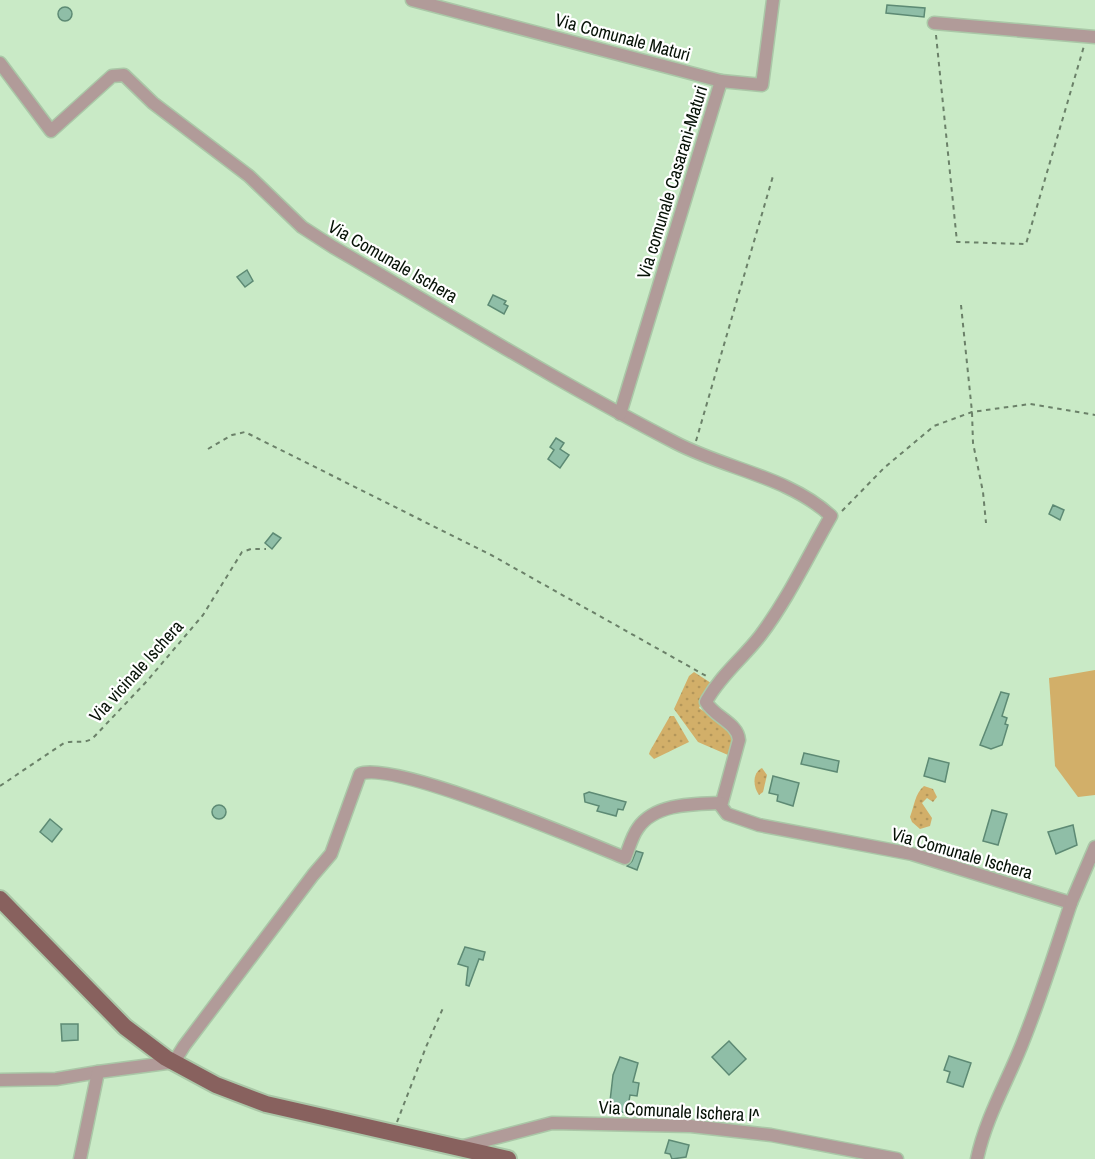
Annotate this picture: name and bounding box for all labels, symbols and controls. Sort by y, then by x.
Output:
street label: Via Comunale Maturi [553,7,693,67]
street label: Via comunale Casarani-Maturi [631,82,713,282]
street label: Via Comunale Ischera [324,214,462,308]
street label: Via vicinale Ischera [83,615,189,727]
street label: Via Comunale Ischera [888,821,1036,885]
street label: Via Comunale Ischera I^ [598,1094,760,1128]

